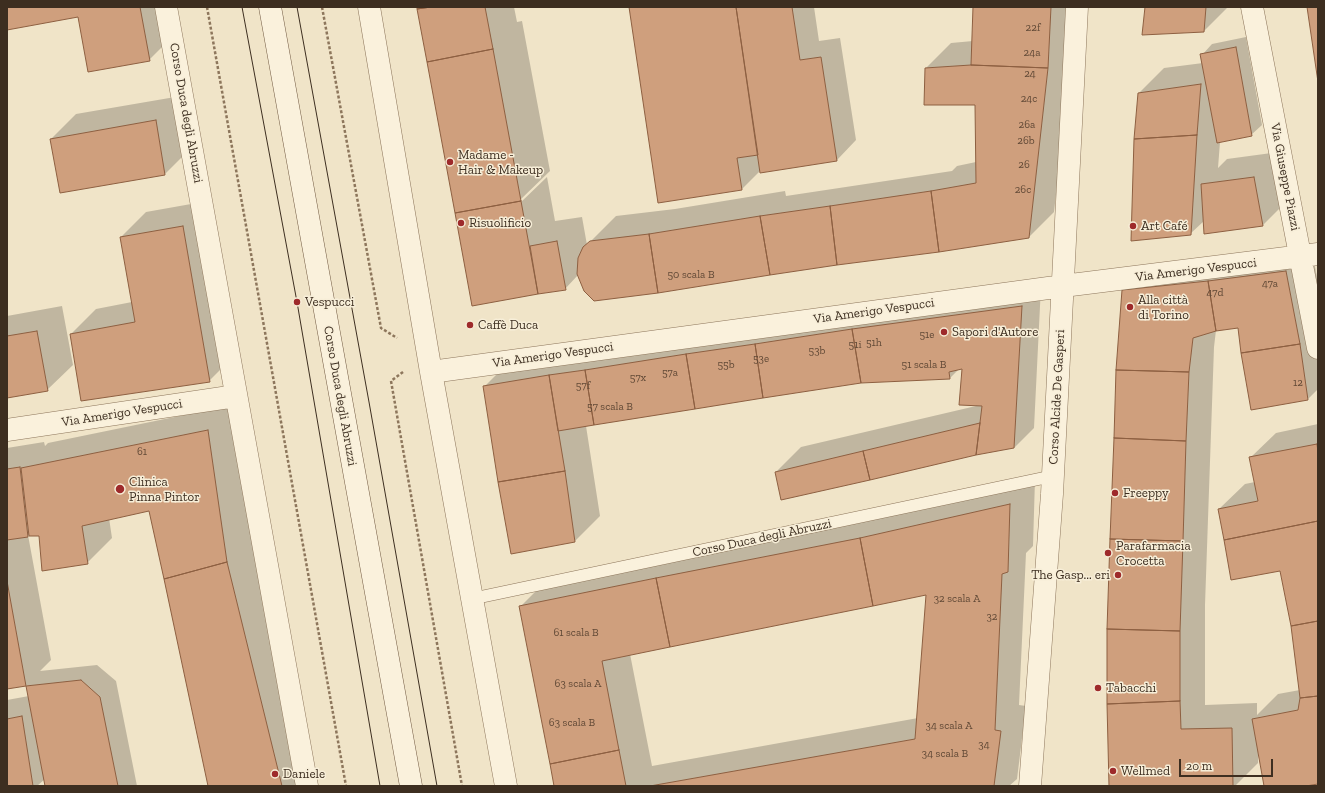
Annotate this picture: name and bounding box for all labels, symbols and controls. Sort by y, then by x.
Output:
house number: 22f [1026,21,1040,35]
street label: Corso Duca degli Abruzzi [166,42,206,184]
house number: 24a [1024,46,1040,60]
house number: 24 [1024,67,1036,81]
house number: 24c [1021,92,1037,106]
house number: 26a [1019,118,1035,132]
street label: Via Giuseppe Piazzi [1267,122,1303,232]
house number: 26b [1017,134,1035,148]
place label: Madame - Hair & Makeup [458,147,543,178]
marker: Madame - Hair & Makeup [445,157,455,167]
house number: 26 [1018,158,1030,172]
house number: 26c [1015,183,1031,197]
place label: Risuolificio [469,215,531,231]
marker: Risuolificio [456,218,466,228]
place label: Art Café [1141,218,1188,234]
marker: Art Café [1128,221,1138,231]
street label: Via Amerigo Vespucci [1134,255,1258,285]
house number: 50 scala B [667,268,715,282]
house number: 47a [1262,277,1278,291]
house number: 47d [1207,286,1223,300]
place label: Alla città di Torino [1138,292,1189,323]
place label: Vespucci [305,294,354,310]
street label: Via Amerigo Vespucci [812,295,936,327]
marker: Vespucci [292,297,302,307]
marker: Alla città di Torino [1125,302,1135,312]
place label: Caffè Duca [478,317,538,333]
marker: Caffè Duca [465,320,475,330]
place label: Sapori d'Autore [952,324,1038,340]
street label: Corso Duca degli Abruzzi [320,325,360,467]
marker: Sapori d'Autore [939,327,949,337]
house number: 51e [919,328,935,342]
street label: Corso Alcide De Gasperi [1046,329,1068,465]
house number: 51h [866,336,882,350]
house number: 51i [849,338,861,352]
street label: Via Amerigo Vespucci [491,339,615,371]
house number: 53b [809,344,825,358]
house number: 53e [753,352,769,366]
house number: 55b [717,358,735,372]
house number: 51 scala B [902,358,946,372]
house number: 57a [662,366,678,380]
house number: 57x [630,371,646,385]
house number: 12 [1293,376,1303,390]
house number: 57f [576,379,590,393]
street label: Via Amerigo Vespucci [60,396,184,430]
house number: 57 scala B [587,400,633,414]
house number: 61 [137,445,147,459]
place label: Clinica Pinna Pintor [129,474,200,505]
marker: Clinica Pinna Pintor [114,483,126,495]
place label: Freeppy [1123,485,1169,501]
marker: Freeppy [1110,488,1120,498]
street label: Corso Duca degli Abruzzi [691,516,833,560]
place label: Parafarmacia Crocetta [1116,538,1191,569]
marker: Parafarmacia Crocetta [1103,548,1113,558]
place label: The Gasp... eri [1031,567,1110,583]
marker: The Gasp... eri [1113,570,1123,580]
house number: 32 scala A [934,592,980,606]
house number: 32 [986,610,998,624]
house number: 61 scala B [553,626,599,640]
house number: 63 scala A [555,677,601,691]
place label: Tabacchi [1106,680,1156,696]
marker: Tabacchi [1093,683,1103,693]
house number: 63 scala B [549,716,595,730]
house number: 34 scala A [926,719,972,733]
house number: 34 [978,738,990,752]
house number: 34 scala B [922,747,968,761]
scale bar [1181,751,1275,777]
text: 20 m [1186,759,1212,773]
place label: Wellmed [1121,763,1170,779]
place label: Daniele [283,766,325,782]
marker: Wellmed [1108,766,1118,776]
marker: Daniele [270,769,280,779]

